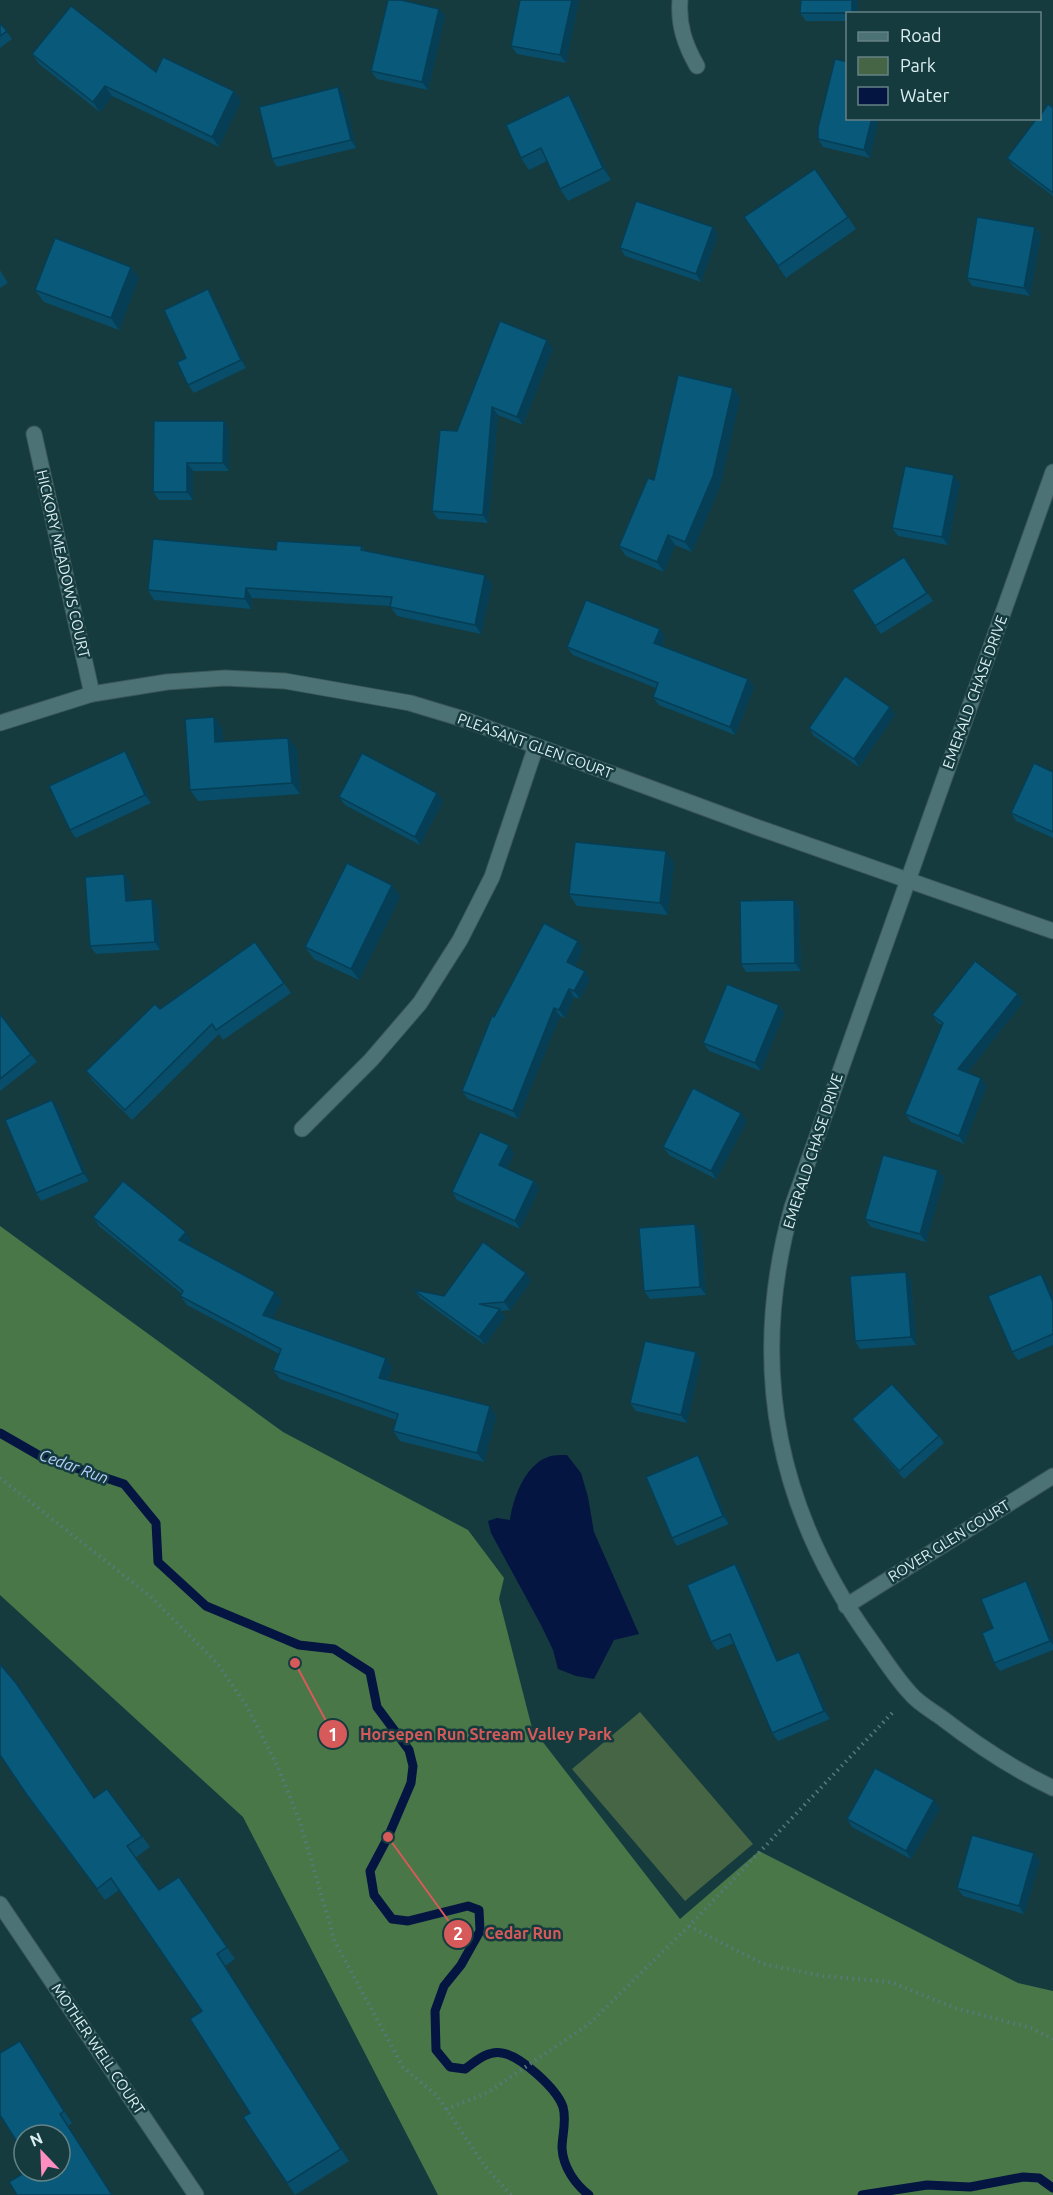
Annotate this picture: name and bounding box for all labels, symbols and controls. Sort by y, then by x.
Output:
legend [846,12,1041,120]
text: Road [900,25,942,45]
text: Park [900,55,936,75]
text: Water [900,85,950,105]
street label: HICKORY MEADOWS COURT [34,468,94,660]
street label: EMERALD CHASE DRIVE [939,613,1010,771]
street label: PLEASANT GLEN COURT [455,709,616,782]
street label: EMERALD CHASE DRIVE [779,1071,846,1231]
water label: Cedar Run [37,1445,111,1487]
street label: ROVER GLEN COURT [885,1496,1013,1585]
callout: Horsepen Run Stream Valley Park [318,1717,624,1751]
text: 1 [328,1724,338,1744]
text: Horsepen Run Stream Valley Park [360,1725,612,1743]
callout: Cedar Run [443,1917,574,1951]
text: 2 [453,1923,463,1943]
text: Cedar Run [484,1924,562,1942]
street label: MOTHER WELL COURT [48,1980,149,2118]
north arrow [12,2123,72,2183]
text: N [27,2129,45,2150]

